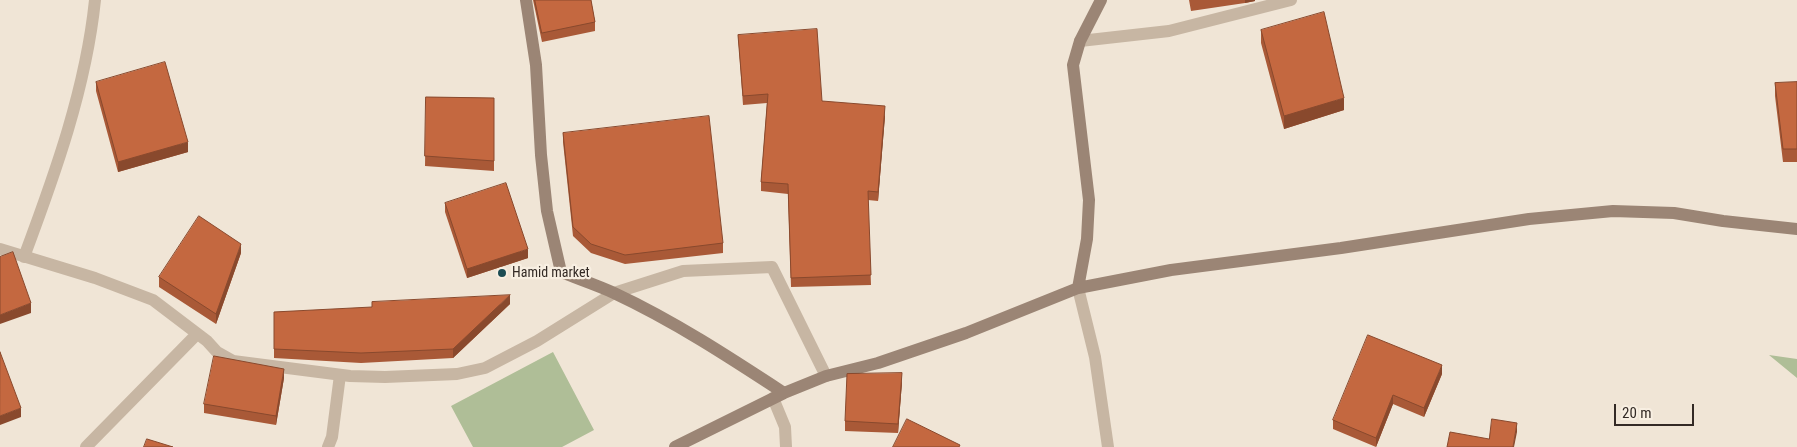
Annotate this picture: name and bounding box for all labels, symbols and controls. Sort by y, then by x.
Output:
place label: Hamid market [512,265,590,281]
marker: Hamid market [496,267,508,279]
scale bar [1617,394,1697,426]
text: 20 m [1622,404,1652,422]

